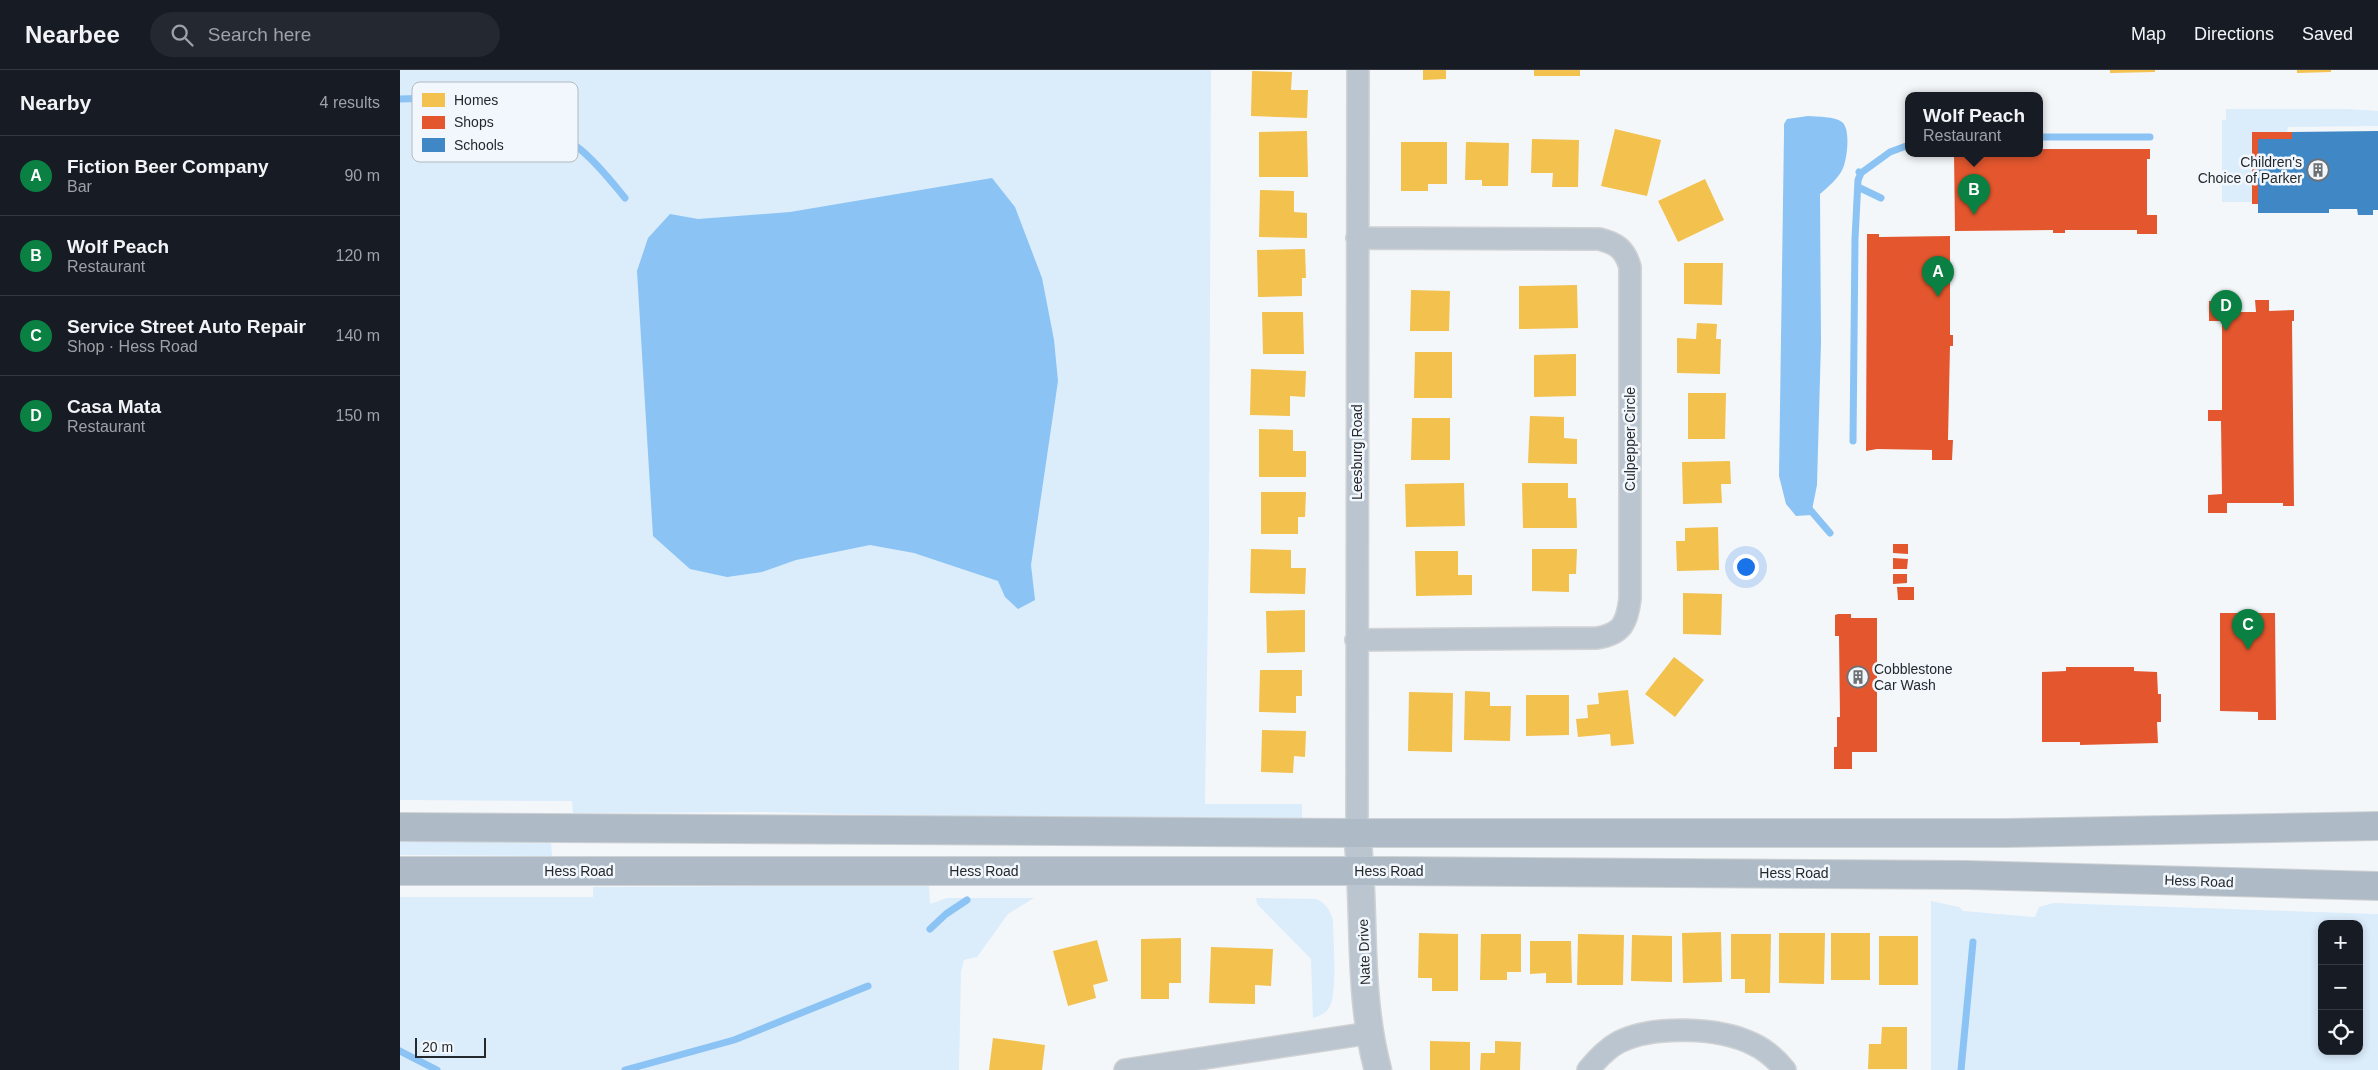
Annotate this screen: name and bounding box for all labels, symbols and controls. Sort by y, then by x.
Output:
search box [150,12,500,57]
text: Nearbee [25,21,120,48]
icon: search [168,21,196,49]
text: Search here [208,24,311,45]
text: Map [2131,24,2166,44]
text: Directions [2194,24,2274,44]
text: Saved [2302,24,2353,44]
legend [412,82,578,162]
text: Nearby [20,91,91,114]
text: Homes [454,92,498,108]
popup [1905,92,2043,157]
text: 4 results [320,94,380,111]
text: Wolf Peach [1923,105,2025,126]
text: Shops [454,114,494,130]
text: Restaurant [1923,127,2001,144]
text: Schools [454,137,504,153]
place label: Children's Choice of Parker [2198,154,2302,186]
text: Fiction Beer Company [67,156,269,177]
building icon: Children's Choice of Parker [2306,158,2330,182]
text: A [30,167,42,184]
text: 90 m [344,167,380,184]
pin: B [1958,174,1990,215]
text: Bar [67,178,92,195]
text: Wolf Peach [67,236,169,257]
text: B [30,247,42,264]
text: 120 m [336,247,380,264]
pin: A [1922,256,1954,297]
text: Restaurant [67,258,145,275]
pin: D [2210,290,2242,331]
text: Service Street Auto Repair [67,316,306,337]
text: C [30,327,42,344]
text: 140 m [336,327,380,344]
text: Shop · Hess Road [67,338,198,355]
street label: Culpepper Circle [1622,387,1638,491]
text: Casa Mata [67,396,161,417]
street label: Leesburg Road [1349,404,1365,500]
text: D [30,407,42,424]
text: 150 m [336,407,380,424]
text: Restaurant [67,418,145,435]
your location [1733,554,1759,580]
pin: C [2232,609,2264,650]
place label: Cobblestone Car Wash [1874,661,1953,693]
building icon: Cobblestone Car Wash [1846,665,1870,689]
street label: Hess Road [544,863,614,879]
street label: Hess Road [949,863,1019,879]
street label: Hess Road [1354,863,1424,879]
street label: Hess Road [1759,865,1829,881]
street label: Hess Road [2164,872,2234,890]
street label: Nate Drive [1355,918,1373,985]
map controls [2318,920,2363,1055]
button: + [2318,920,2363,965]
button: − [2318,965,2363,1010]
button: locate [2318,1010,2363,1055]
scale bar [415,1035,486,1058]
text: 20 m [422,1039,453,1055]

